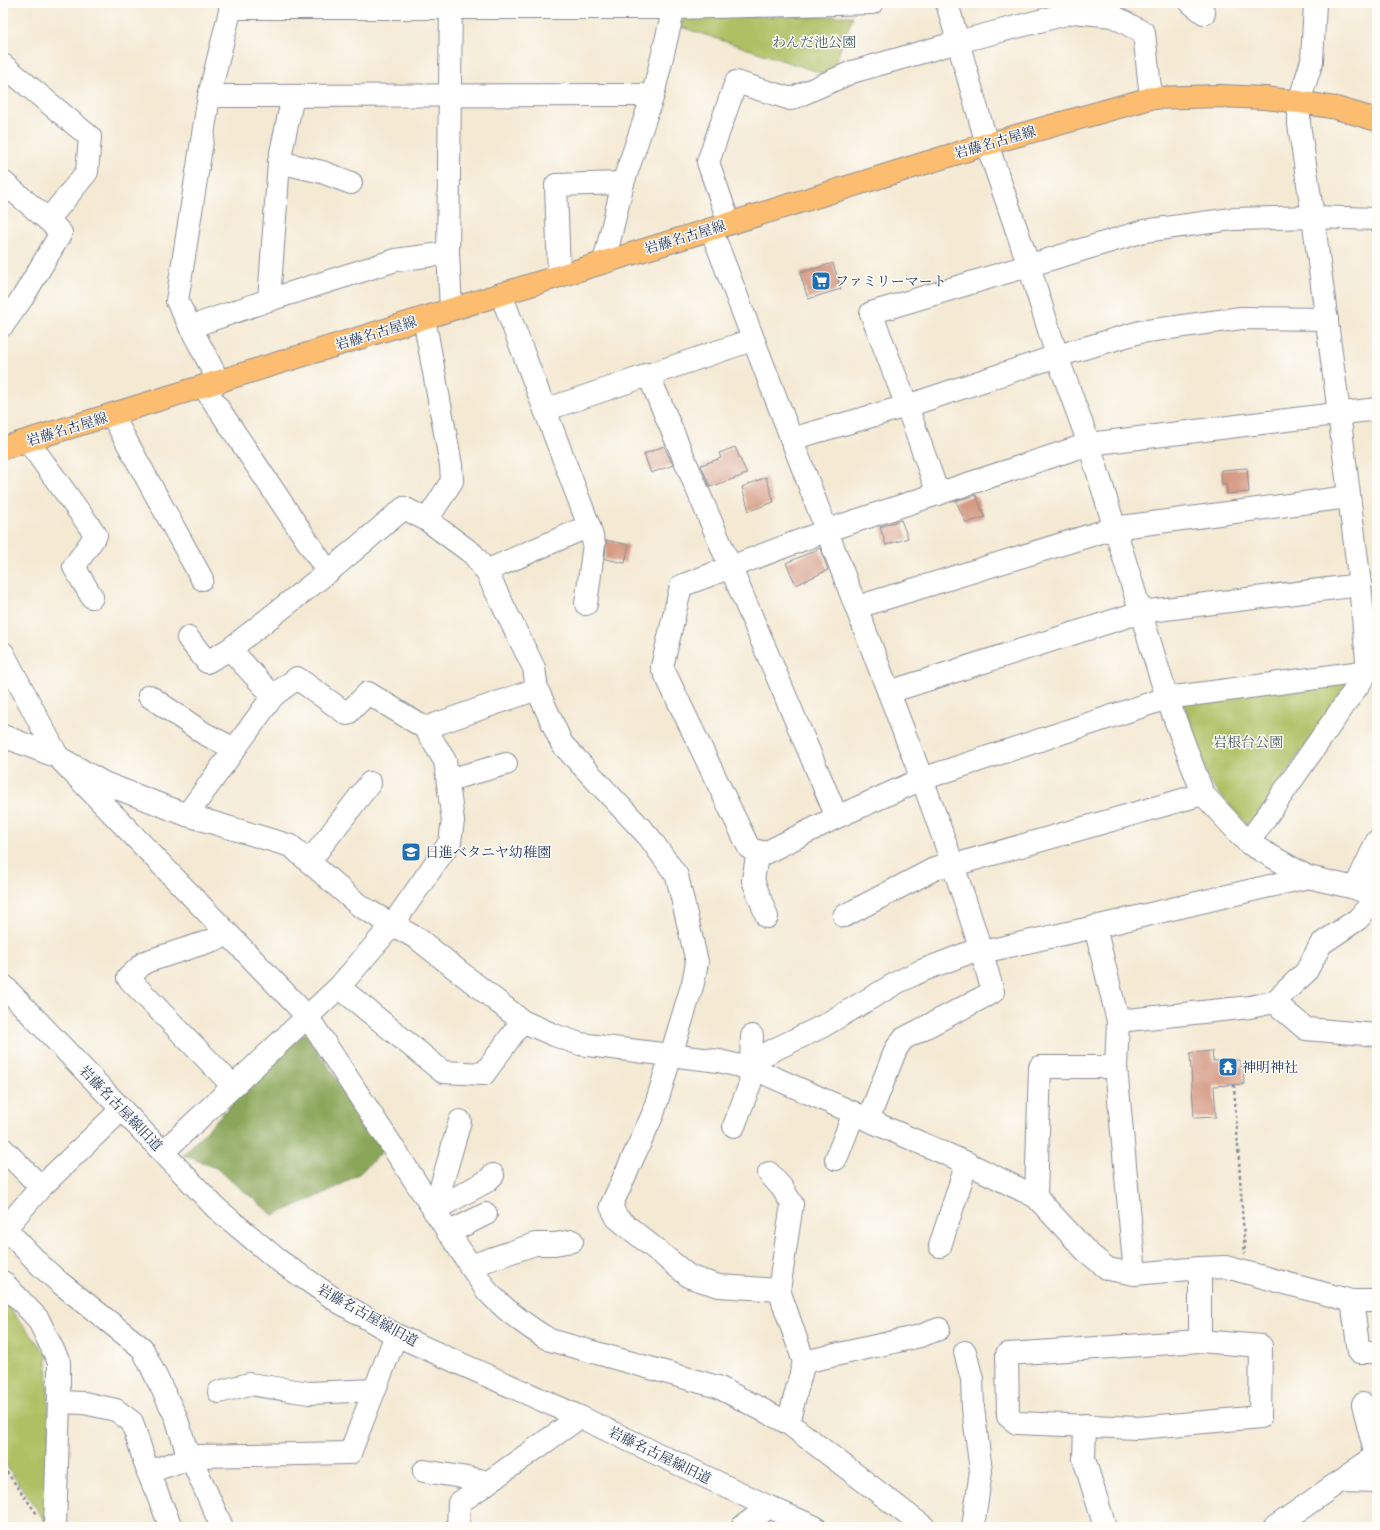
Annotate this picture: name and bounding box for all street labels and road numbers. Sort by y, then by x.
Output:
street label: 岩藤名古屋線 [952,123,1038,162]
street label: 岩藤名古屋線 [642,217,728,258]
street label: 岩藤名古屋線 [333,313,419,354]
street label: 岩藤名古屋線 [24,409,110,450]
street label: 岩藤名古屋線旧道 [76,1062,166,1155]
street label: 岩藤名古屋線旧道 [315,1281,421,1350]
street label: 岩藤名古屋線旧道 [606,1423,714,1488]

